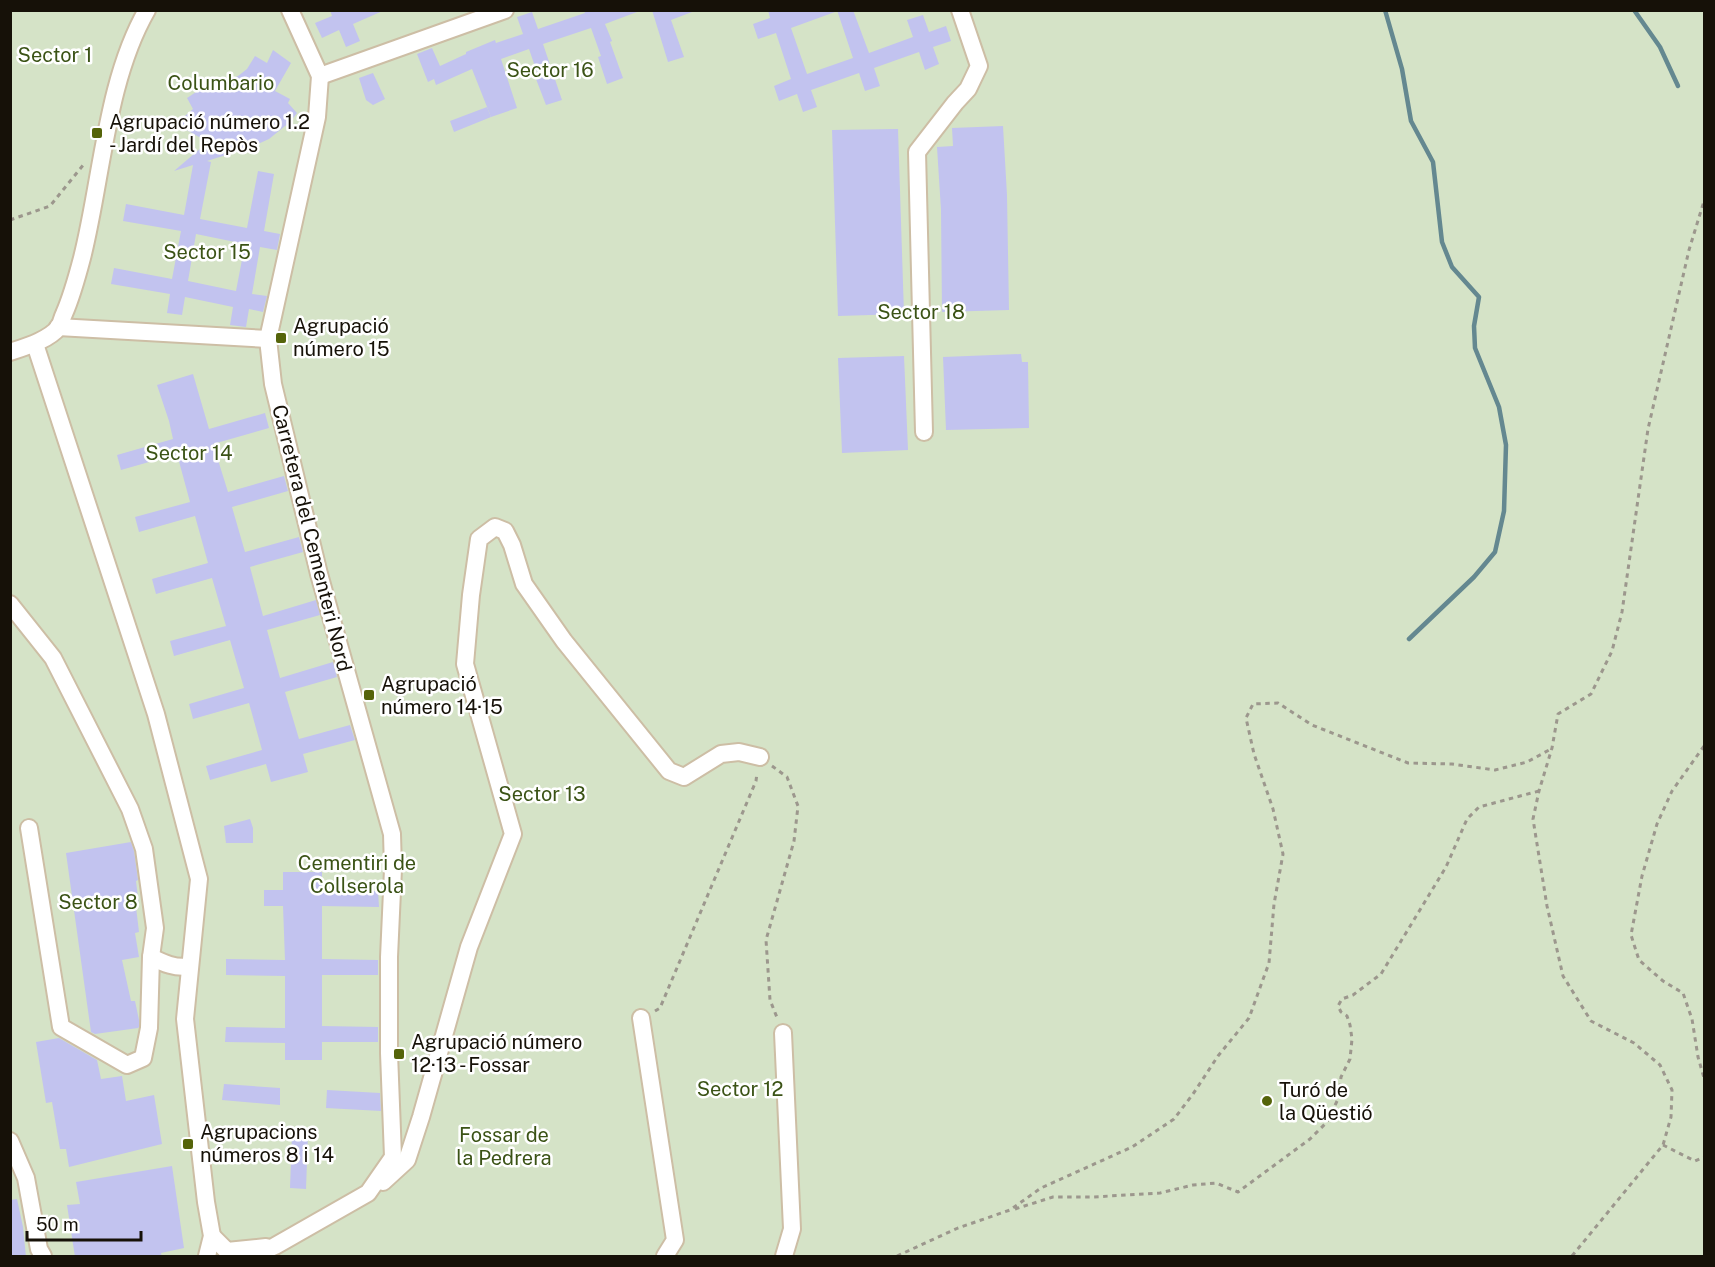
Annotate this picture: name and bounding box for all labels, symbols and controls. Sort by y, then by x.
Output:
park label: Sector 1 [18,43,92,67]
park label: Sector 16 [506,58,594,82]
park label: Columbario [168,71,274,95]
place label: Agrupació número 1.2 - Jardí del Repòs [109,110,310,157]
marker: Agrupació número 1.2 - Jardí del Repòs [90,126,104,140]
park label: Sector 15 [163,240,251,264]
park label: Sector 18 [877,300,965,324]
place label: Agrupació número 15 [293,314,390,361]
marker: Agrupació número 15 [274,331,288,345]
street label: Carretera del Cementeri Nord [267,402,357,674]
park label: Sector 14 [145,441,233,465]
place label: Agrupació número 14·15 [381,672,503,719]
marker: Agrupació número 14·15 [362,688,376,702]
park label: Sector 13 [498,782,586,806]
park label: Cementiri de Collserola [298,851,416,898]
park label: Sector 8 [58,890,138,914]
place label: Agrupació número 12·13 - Fossar [411,1030,582,1077]
marker: Agrupació número 12·13 - Fossar [392,1047,406,1061]
park label: Sector 12 [697,1077,783,1101]
place label: Turó de la Qüestió [1279,1078,1373,1125]
marker: Turó de la Qüestió [1260,1094,1274,1108]
place label: Agrupacions números 8 i 14 [200,1120,334,1167]
park label: Fossar de la Pedrera [456,1123,552,1170]
marker: Agrupacions números 8 i 14 [181,1137,195,1151]
scale bar [27,1204,141,1242]
text: 50 m [36,1214,79,1235]

